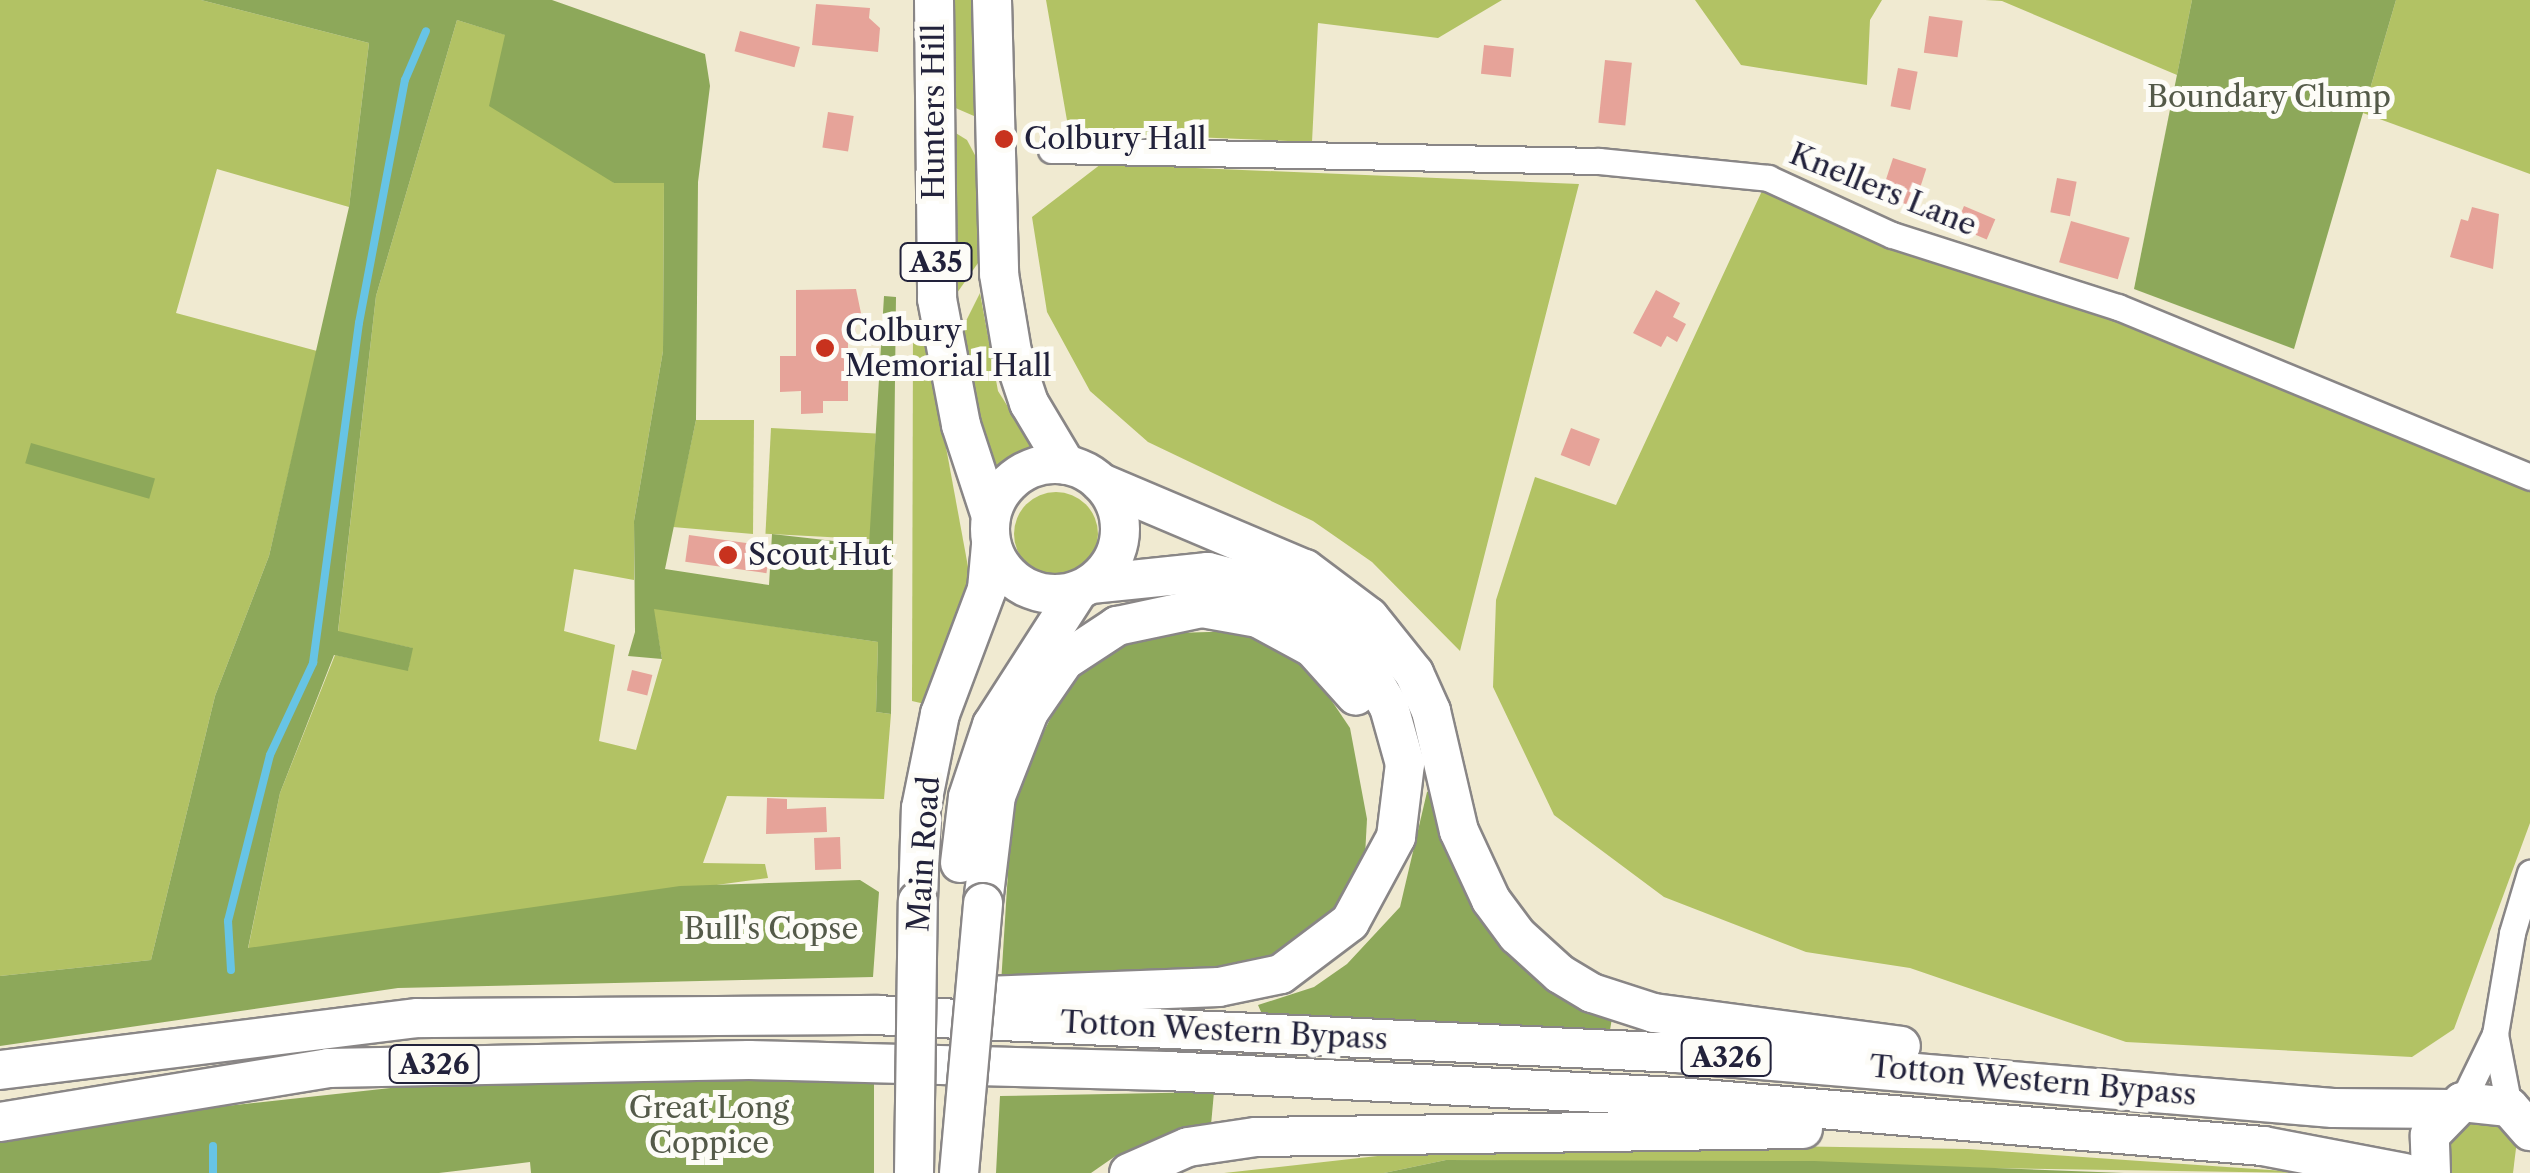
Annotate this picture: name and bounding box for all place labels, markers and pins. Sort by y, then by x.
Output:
place label: Colbury Hall [1024,121,1207,157]
marker: Colbury Hall [993,128,1015,150]
place label: Colbury Memorial Hall [845,313,1051,384]
marker: Colbury Memorial Hall [814,337,836,359]
place label: Scout Hut [748,537,891,573]
marker: Scout Hut [717,544,739,566]

